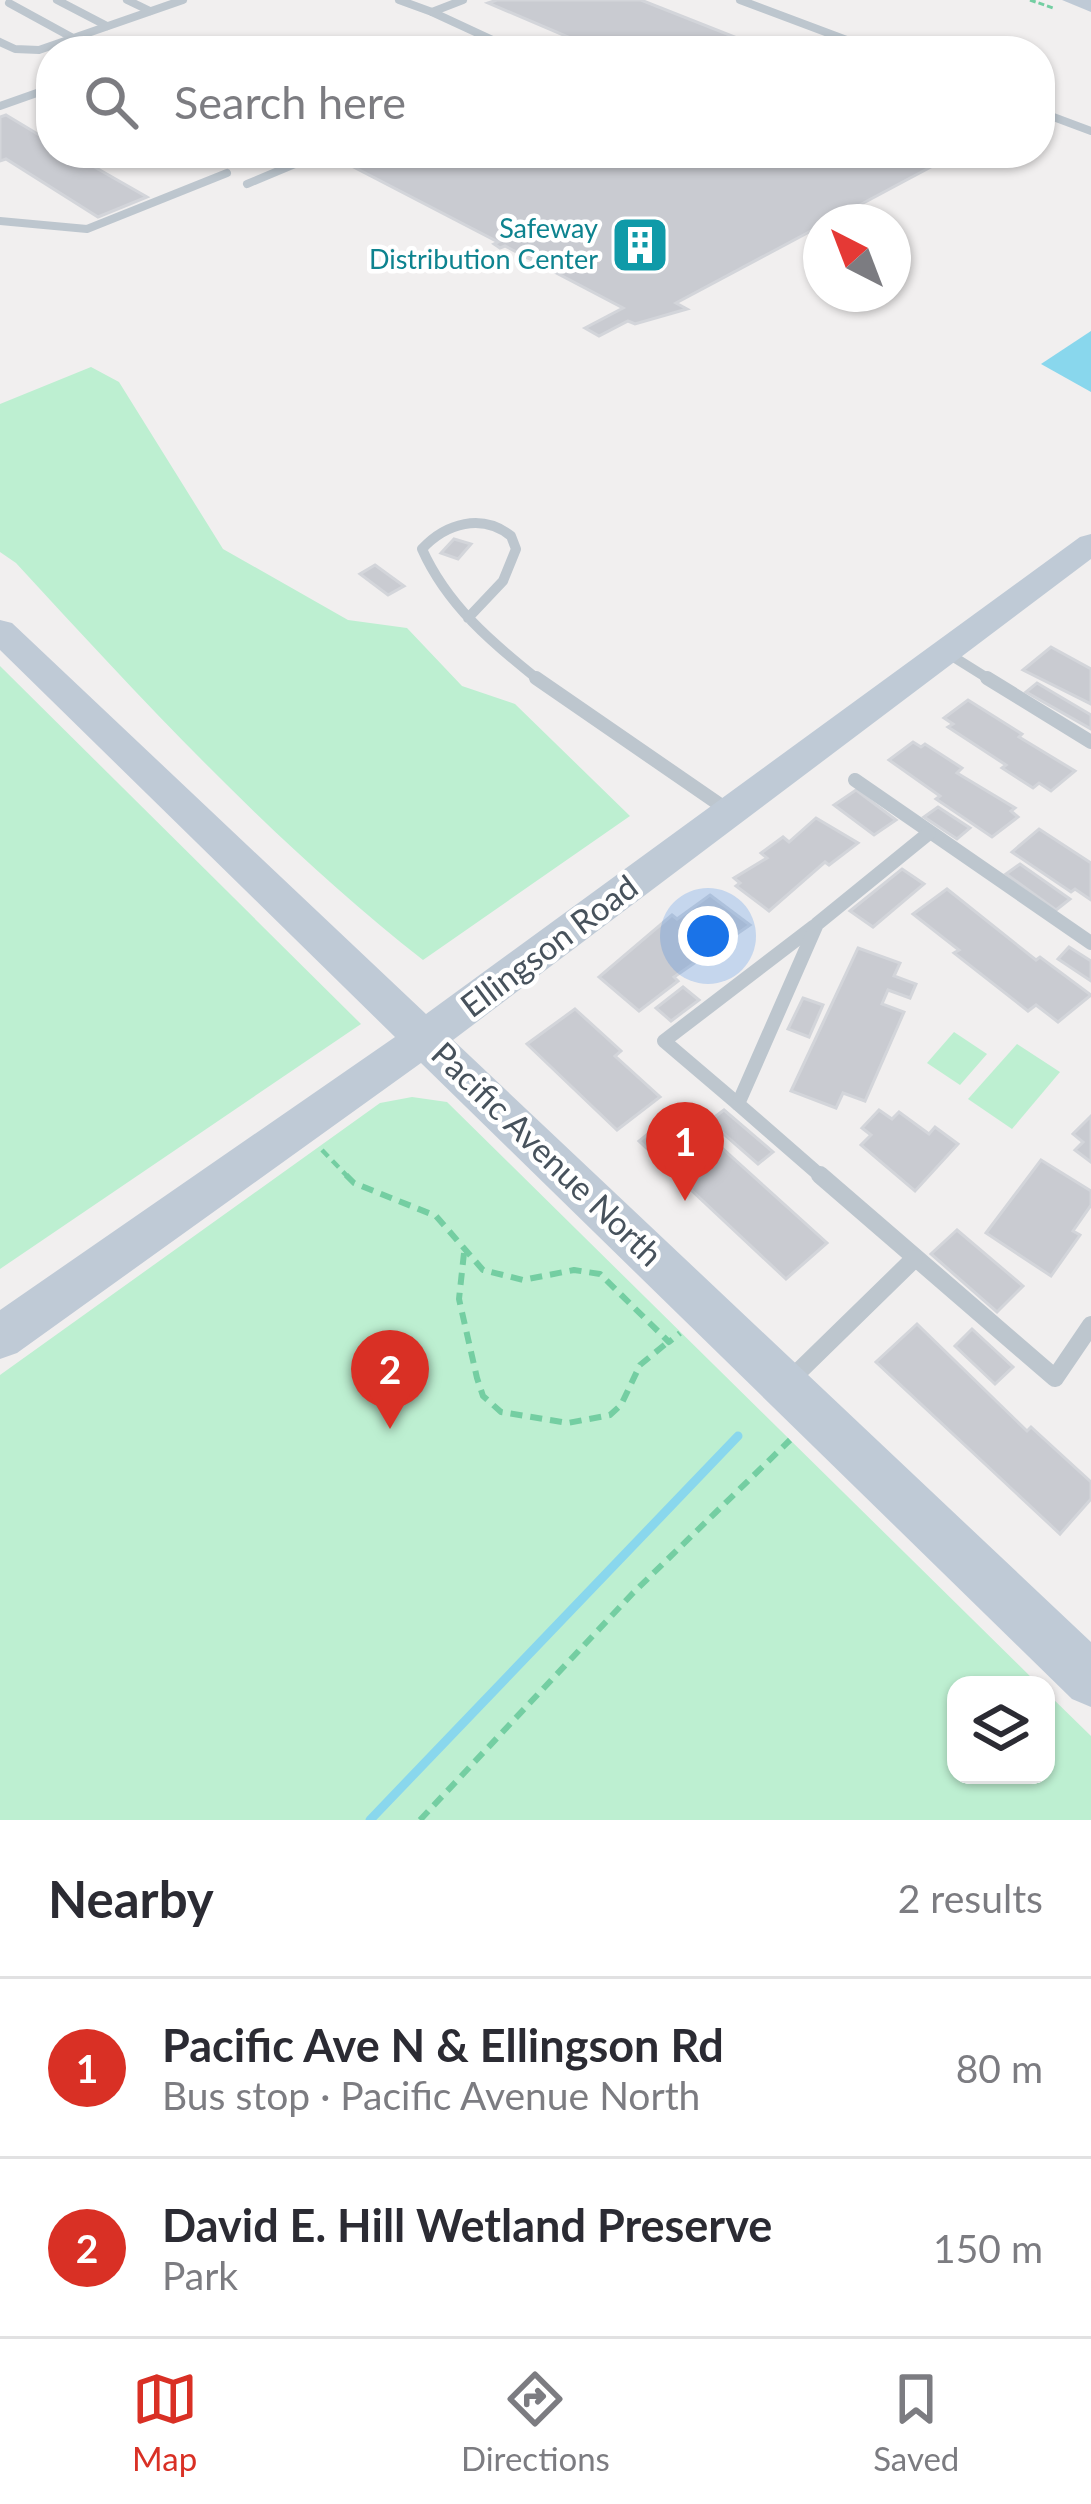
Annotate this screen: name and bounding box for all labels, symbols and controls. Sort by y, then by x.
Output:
search box [36,36,1055,168]
icon: search [78,69,144,135]
text: Search here [174,75,406,129]
north arrow [803,204,911,312]
place label: Safeway Distribution Center [369,211,598,275]
building icon: Safeway Distribution Center [609,214,671,276]
street label: Ellingson Road [452,866,645,1025]
your location [678,906,738,966]
street label: Pacific Avenue North [424,1033,671,1274]
pin: 1 [646,1102,724,1201]
pin: 2 [351,1330,429,1429]
map controls [947,1676,1055,1784]
button: layers [947,1676,1055,1784]
text: Nearby [48,1868,214,1929]
text: 2 results [898,1875,1043,1921]
text: Pacific Ave N & Ellingson Rd [162,2018,724,2072]
text: 1 [76,2045,98,2091]
text: 80 m [956,2045,1043,2091]
text: Bus stop · Pacific Avenue North [162,2072,700,2118]
text: David E. Hill Wetland Preserve [162,2198,772,2252]
text: 2 [76,2225,98,2271]
text: 150 m [933,2225,1043,2271]
text: Park [162,2252,238,2298]
tab: Map [132,2366,198,2478]
tab: Directions [461,2366,610,2478]
tab: Saved [873,2366,959,2478]

